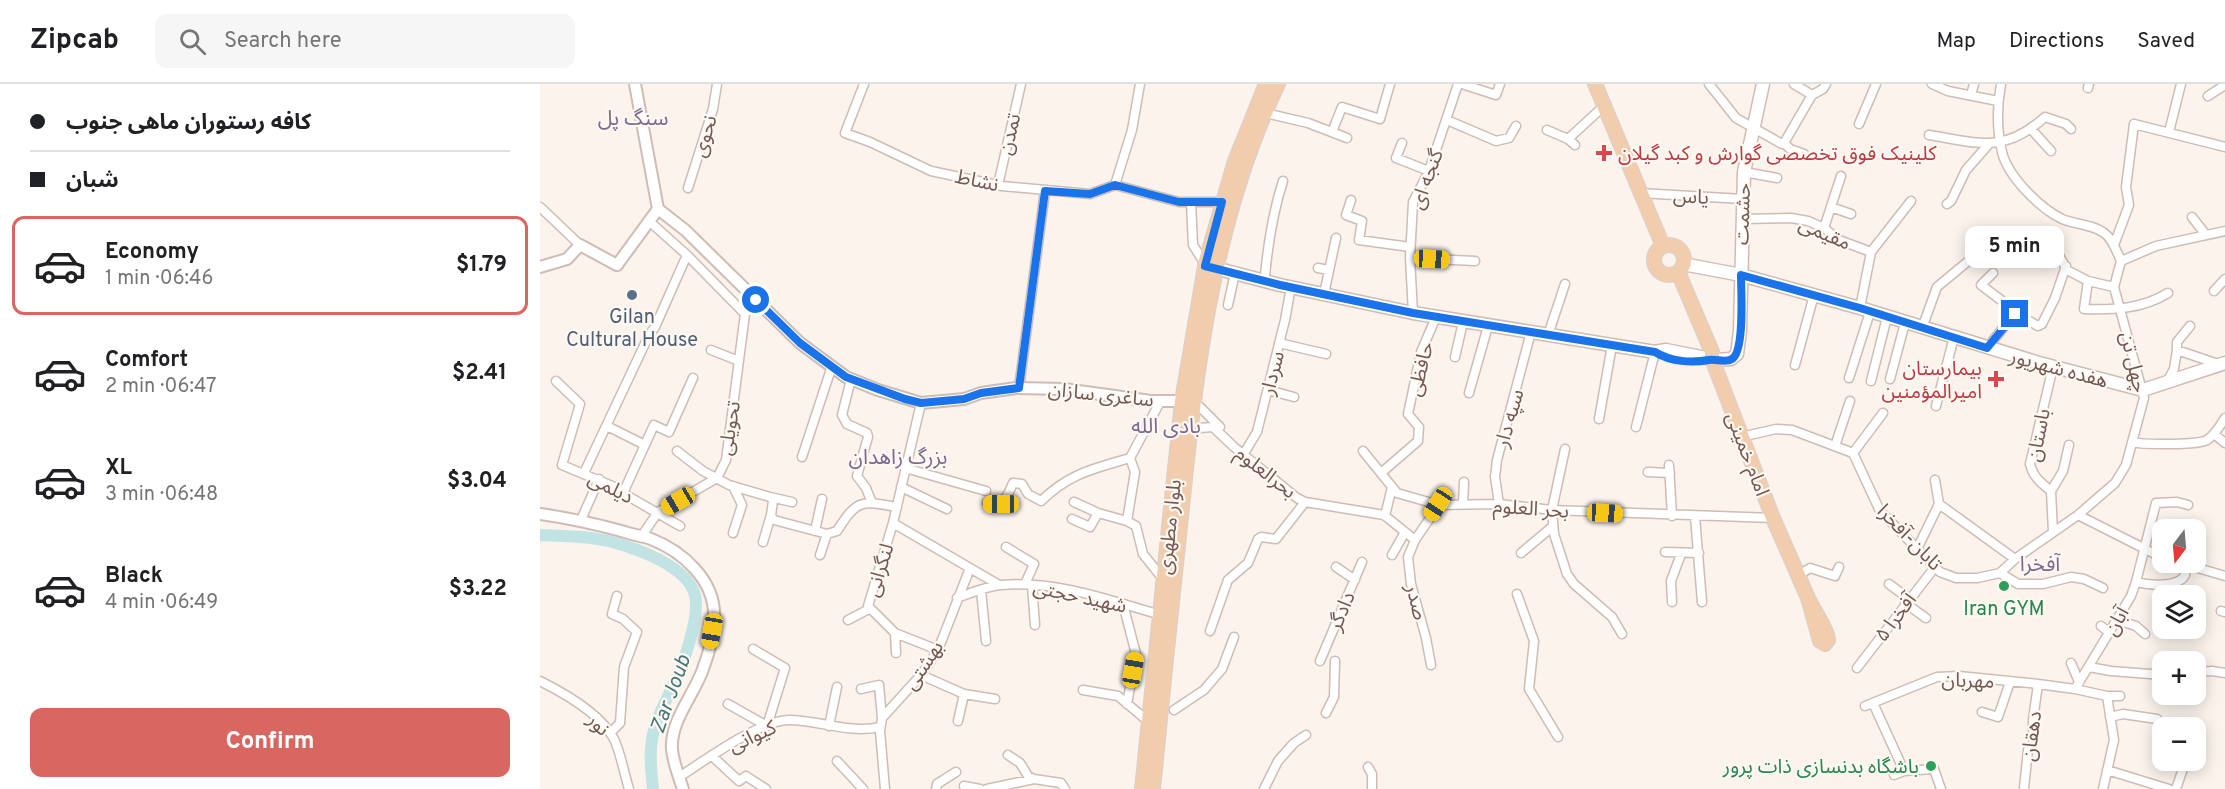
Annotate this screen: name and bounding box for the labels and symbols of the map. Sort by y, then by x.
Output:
district label: سنگ پل [598,106,668,133]
street label: تمدن [994,111,1028,158]
street label: نحوی [687,112,725,161]
place label: کلینیک فوق تخصصی گوارش و کبد گیلان [1618,142,1937,168]
marker: کلینیک فوق تخصصی گوارش و کبد گیلان [1595,144,1613,162]
street label: گنجه ای [1405,145,1451,213]
street label: نشاط [952,165,1001,199]
street label: حشمت [1730,183,1758,246]
street label: یاس [1672,184,1710,212]
street label: مقیمی [1794,212,1854,257]
callout: 5 min [1966,227,2064,269]
car [1414,249,1450,269]
route start [742,286,769,313]
marker: Gilan Cultural House [625,288,639,302]
route end [2001,300,2028,327]
place label: Gilan Cultural House [566,305,698,354]
street label: چهل تن [2112,329,2152,395]
street label: حافظی [1403,339,1441,400]
street label: هفده شهریور [2006,344,2110,396]
street label: سردار [1256,349,1292,399]
place label: بیمارستان امیرالمؤمنین [1881,357,1982,406]
marker: بیمارستان امیرالمؤمنین [1987,370,2005,388]
street label: ساغری سازان [1047,378,1155,414]
street label: سپه دار [1490,387,1532,452]
street label: تحویلی [714,399,748,457]
street label: باستان [2022,406,2058,464]
street label: امام خمینی [1718,409,1774,500]
district label: بادی الله [1131,414,1201,441]
street label: بحرالعلوم [1229,441,1301,506]
district label: بزرگ زاهدان [849,445,947,472]
street label: دیلمی [583,466,637,511]
street label: بلوار مطهری [1153,478,1189,576]
car [658,484,698,518]
car [1421,484,1455,524]
street label: بحر العلوم [1492,494,1570,526]
car [983,495,1019,513]
street label: تابان-آفخرا [1870,499,1947,577]
car [1587,503,1623,523]
north arrow [2152,519,2206,573]
street label: لنگرانی [861,541,901,600]
district label: آفخرا [2020,552,2061,579]
street label: شهید حجتی [1030,575,1129,621]
marker: Iran GYM [1997,579,2011,593]
street label: صدر [1398,581,1432,623]
street label: دادگر [1323,588,1363,636]
street label: آفخرا ۵ [1870,588,1924,648]
place label: Iran GYM [1963,597,2045,623]
street label: آبان [2099,602,2137,641]
car [700,612,724,650]
street label: بهشتی [899,636,951,696]
water label: Zar Joub [645,651,698,737]
car [1121,651,1145,689]
street label: مهربان [1941,668,1995,696]
street label: نور [580,708,615,742]
street label: دهقان [2017,709,2049,763]
street label: کیوانی [725,715,782,760]
place label: باشگاه بدنسازی ذات پرور [1722,755,1919,781]
marker: باشگاه بدنسازی ذات پرور [1924,759,1938,773]

